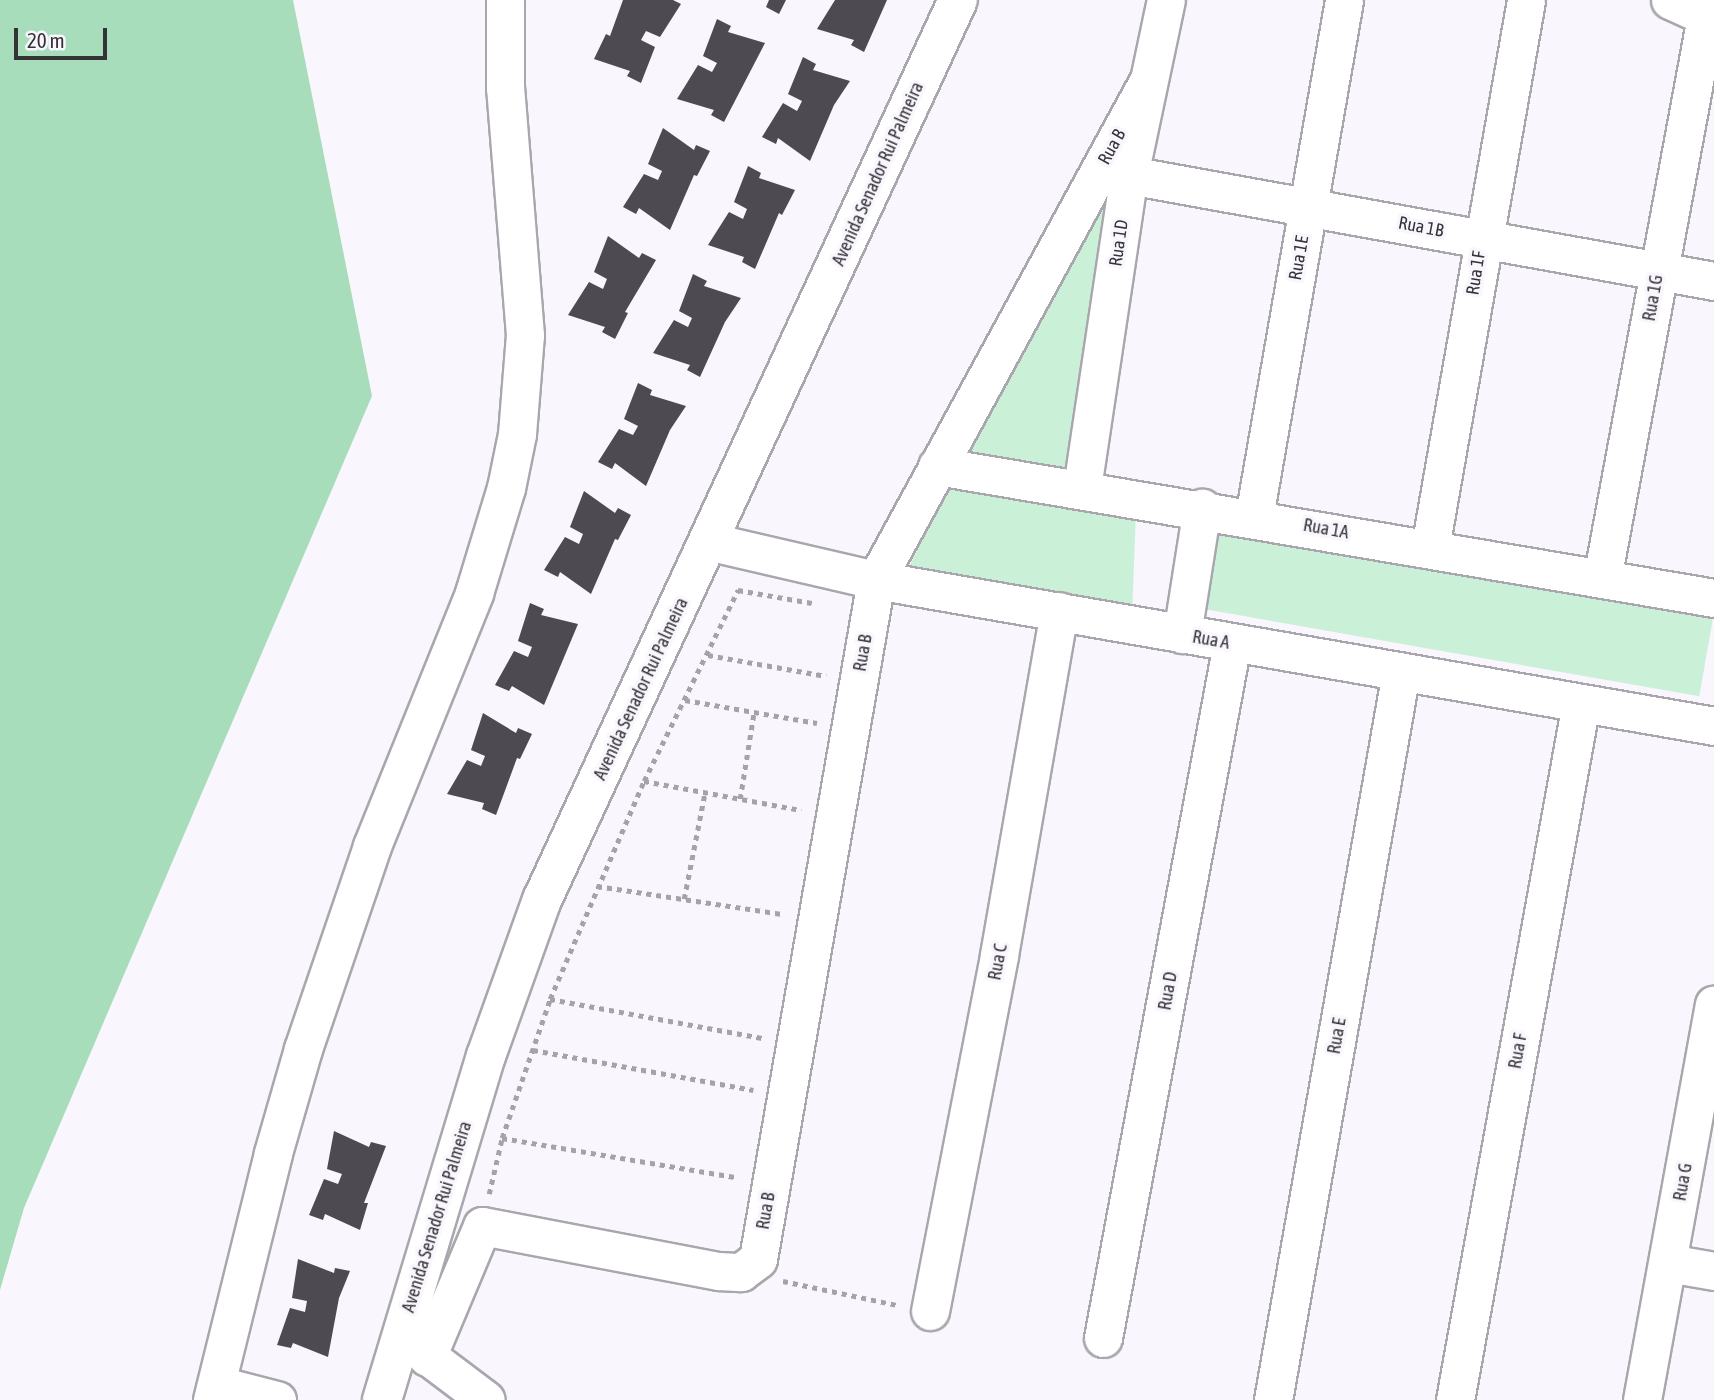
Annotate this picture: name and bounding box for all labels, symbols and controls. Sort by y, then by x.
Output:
scale bar [18,14,110,58]
text: 20 m [27,28,65,52]
street label: Avenida Senador Rui Palmeira [828,79,928,269]
street label: Rua B [1094,126,1130,168]
street label: Rua 1B [1397,212,1445,242]
street label: Rua 1D [1105,218,1133,268]
street label: Rua 1E [1284,234,1314,282]
street label: Rua 1F [1462,249,1490,297]
street label: Rua 1G [1638,273,1668,323]
street label: Rua 1A [1302,514,1350,544]
street label: Avenida Senador Rui Palmeira [589,594,693,784]
street label: Rua A [1191,626,1231,654]
street label: Rua B [849,633,877,673]
street label: Rua C [984,942,1012,982]
street label: Rua D [1154,970,1182,1012]
street label: Rua E [1323,1016,1351,1056]
street label: Rua F [1504,1032,1532,1070]
street label: Avenida Senador Rui Palmeira [398,1119,476,1315]
street label: Rua G [1669,1161,1697,1203]
street label: Rua B [752,1191,780,1231]

